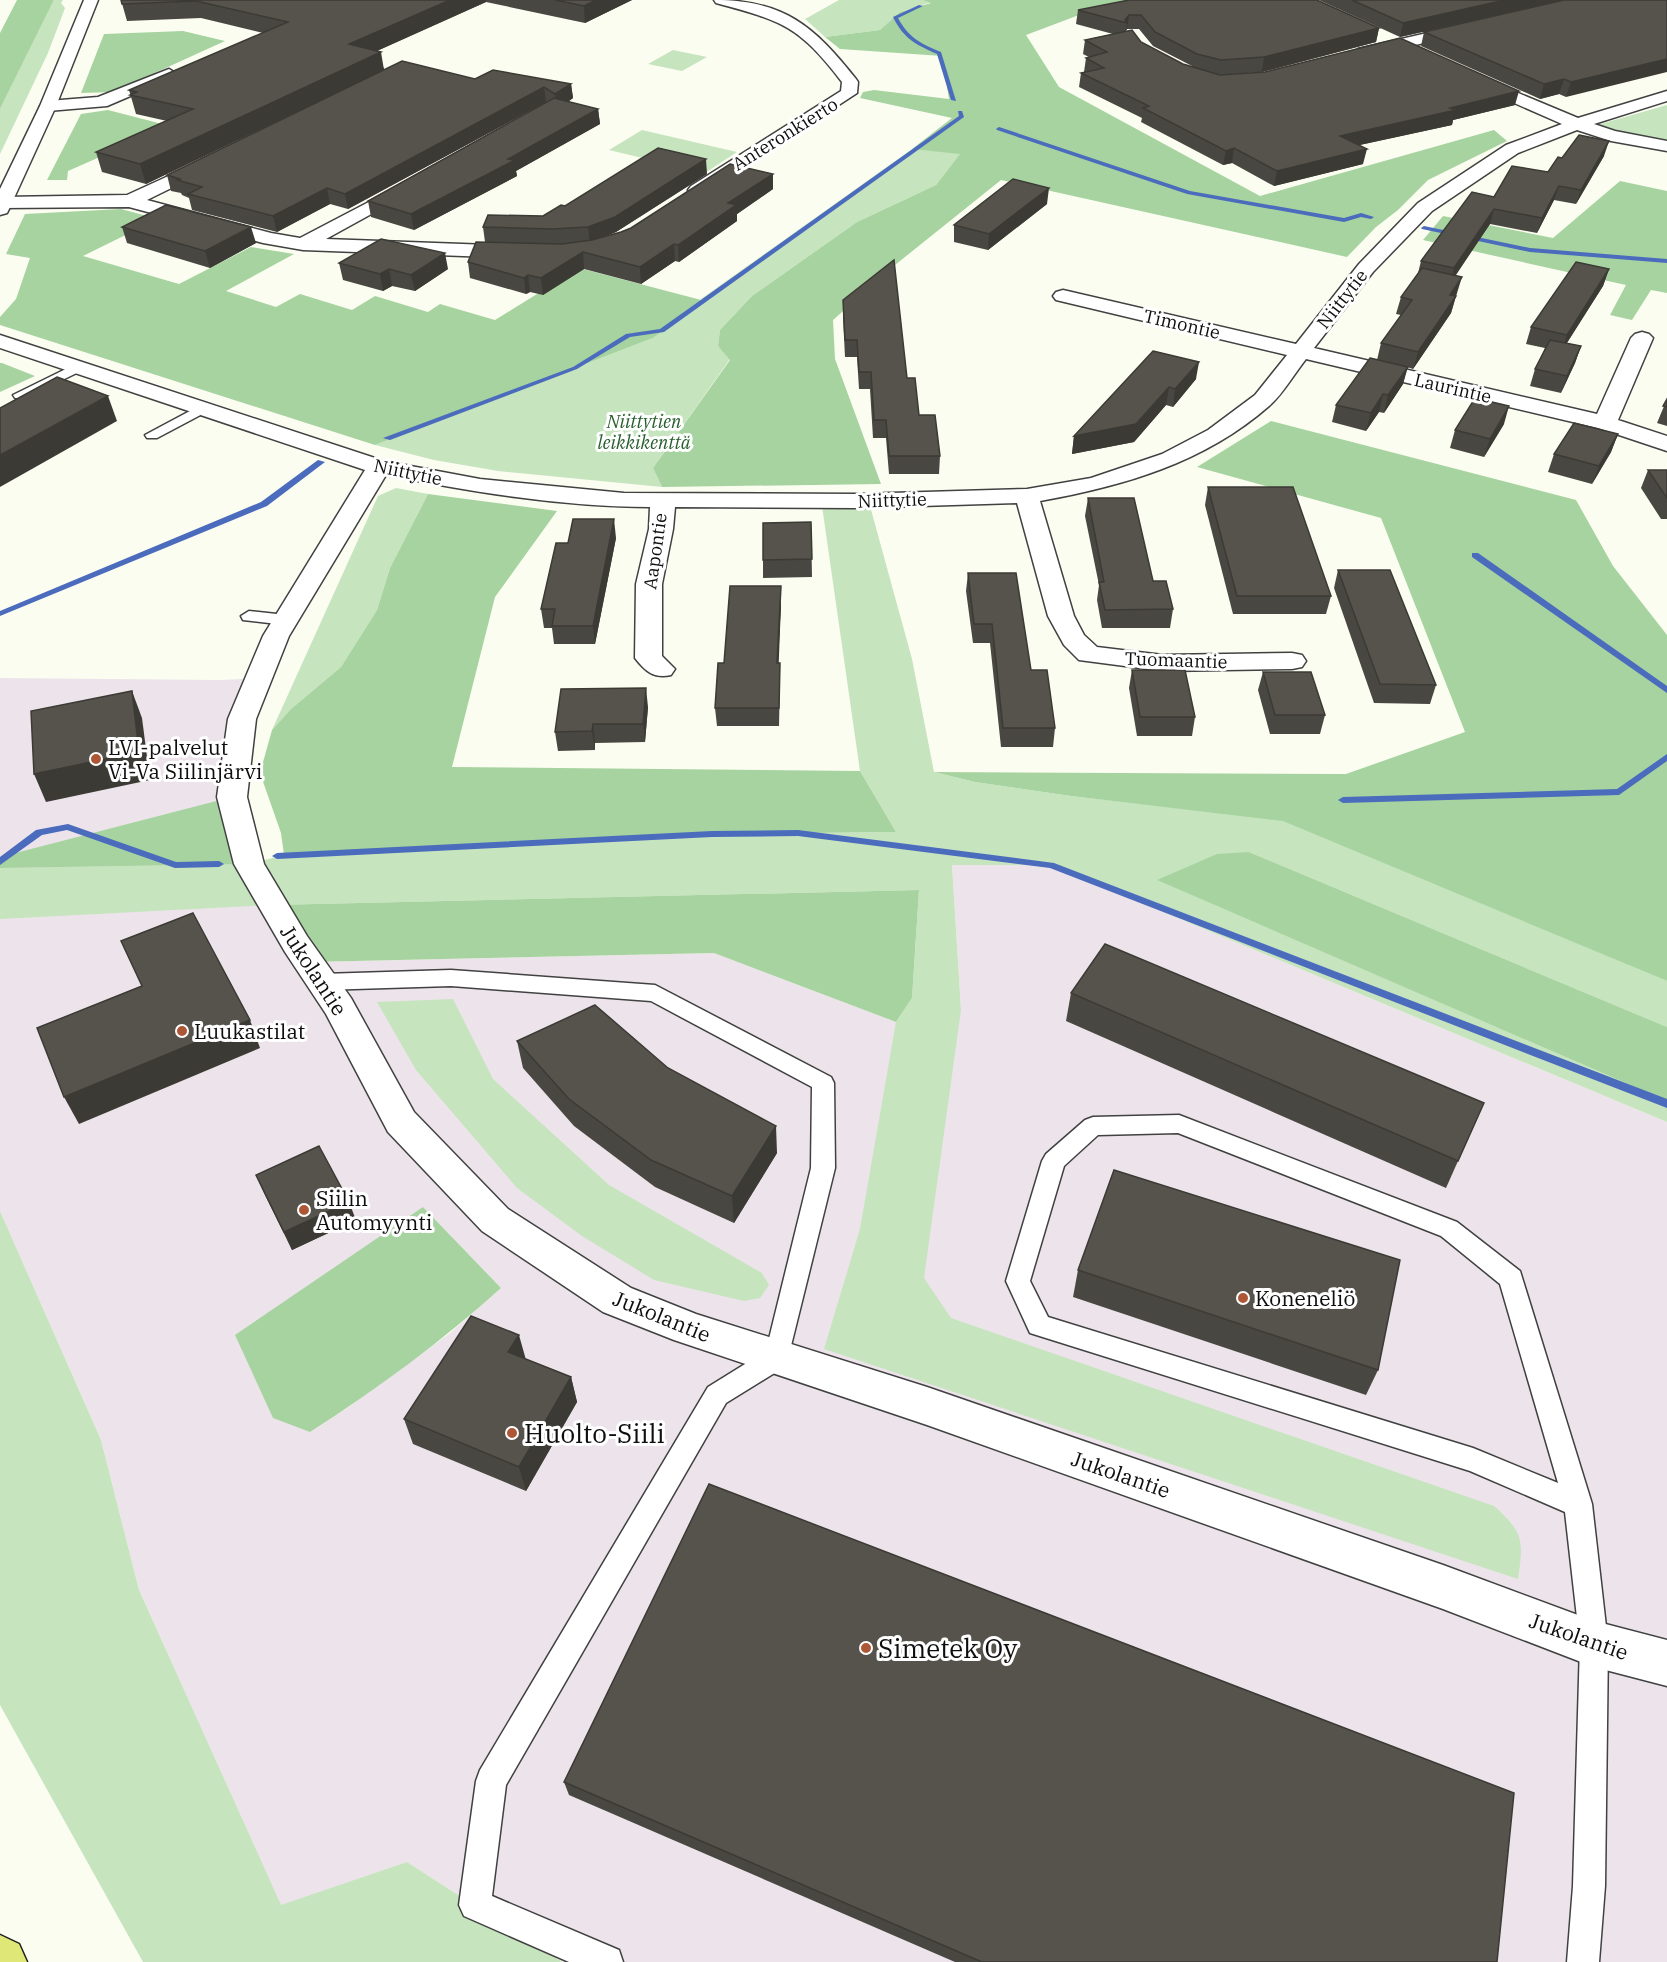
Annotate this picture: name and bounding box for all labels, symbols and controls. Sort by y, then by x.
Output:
street label: Anteronkierto [728,92,842,176]
street label: Niittytie [1312,265,1372,333]
street label: Timontie [1141,304,1223,344]
street label: Laurintie [1412,368,1494,408]
park label: Niittytien leikkikenttä [597,410,691,454]
street label: Niittytie [372,454,444,490]
street label: Niittytie [857,487,927,513]
street label: Aapontie [638,511,672,591]
street label: Tuomaantie [1124,647,1228,673]
place label: LVI-palvelut Vi-Va Siilinjärvi [108,733,262,785]
marker: LVI-palvelut Vi-Va Siilinjärvi [89,752,103,766]
street label: Jukolantie [274,919,354,1021]
place label: Luukastilat [194,1017,305,1045]
marker: Luukastilat [175,1024,189,1038]
place label: Siilin Automyynti [316,1184,432,1236]
marker: Siilin Automyynti [297,1203,311,1217]
street label: Jukolantie [609,1284,715,1348]
place label: Koneneliö [1255,1284,1355,1312]
marker: Koneneliö [1236,1291,1250,1305]
place label: Huolto-Siili [524,1416,665,1450]
marker: Huolto-Siili [505,1426,519,1440]
street label: Jukolantie [1068,1444,1174,1504]
street label: Jukolantie [1526,1606,1632,1666]
place label: Simetek Oy [878,1631,1017,1665]
marker: Simetek Oy [859,1641,873,1655]

